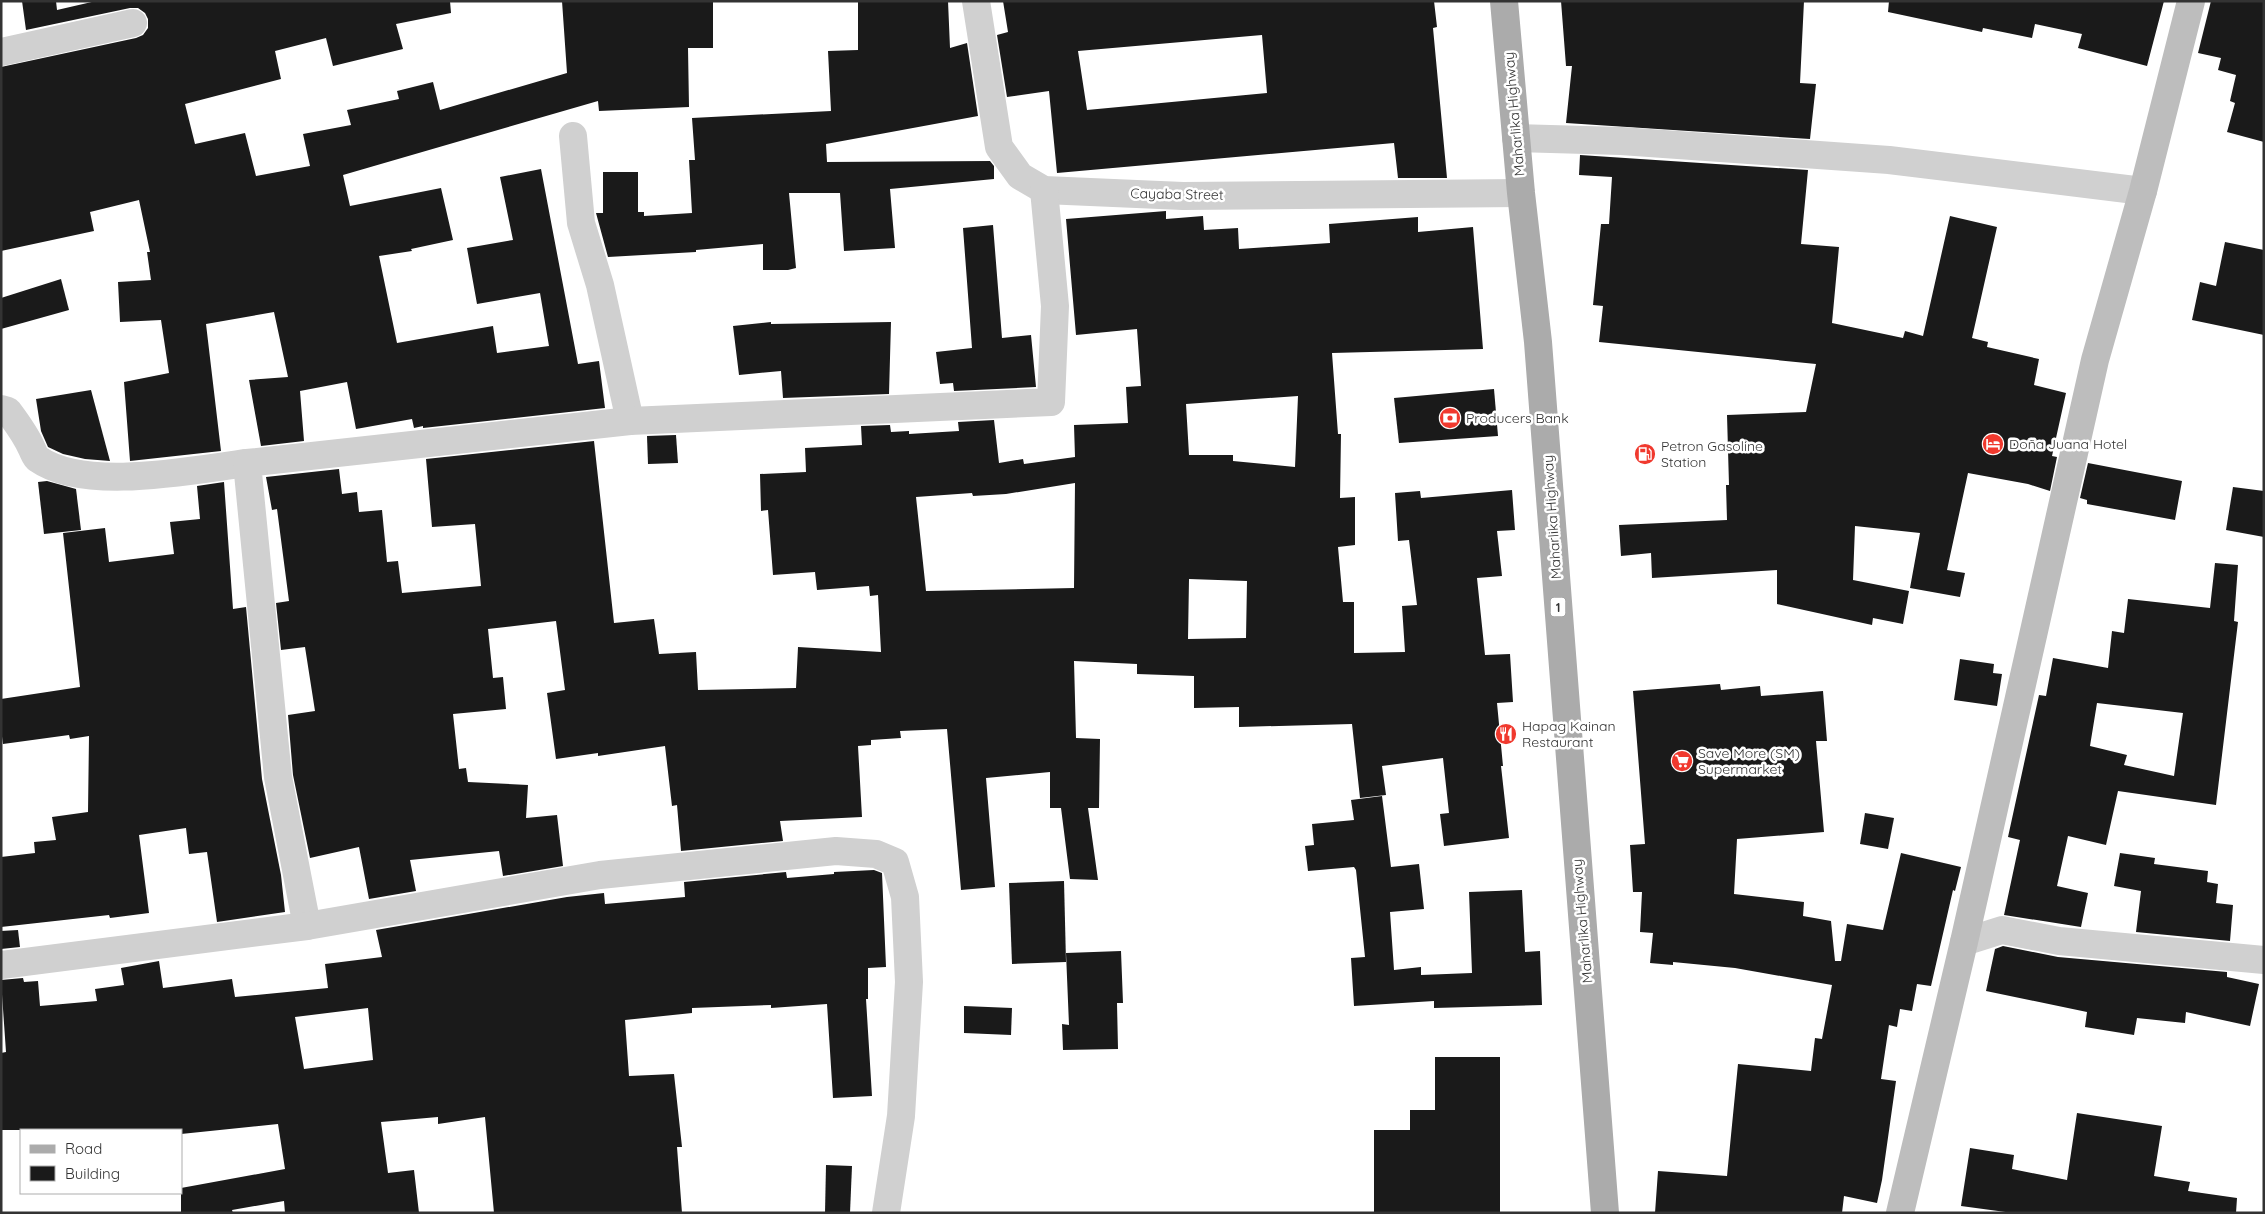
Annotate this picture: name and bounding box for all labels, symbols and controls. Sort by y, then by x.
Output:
street label: Maharlika Highway [1500,51,1528,177]
street label: Cayaba Street [1130,184,1224,204]
bank icon: Producers Bank [1438,406,1462,430]
place label: Producers Bank [1466,409,1569,427]
hotel icon: Doña Juana Hotel [1981,432,2005,456]
place label: Doña Juana Hotel [2009,435,2127,453]
place label: Petron Gasoline Station [1661,437,1763,471]
fuel station icon: Petron Gasoline Station [1633,442,1657,466]
street label: Maharlika Highway [1539,454,1565,580]
road number: 1 [1550,598,1566,616]
place label: Hapag Kainan Restaurant [1522,717,1616,751]
restaurant icon: Hapag Kainan Restaurant [1494,722,1518,746]
place label: Save More (SM) Supermarket [1698,744,1800,778]
supermarket icon: Save More (SM) Supermarket [1670,749,1694,773]
street label: Maharlika Highway [1568,858,1596,984]
legend [20,1129,182,1194]
text: Road [65,1139,102,1158]
text: Building [65,1164,120,1183]

